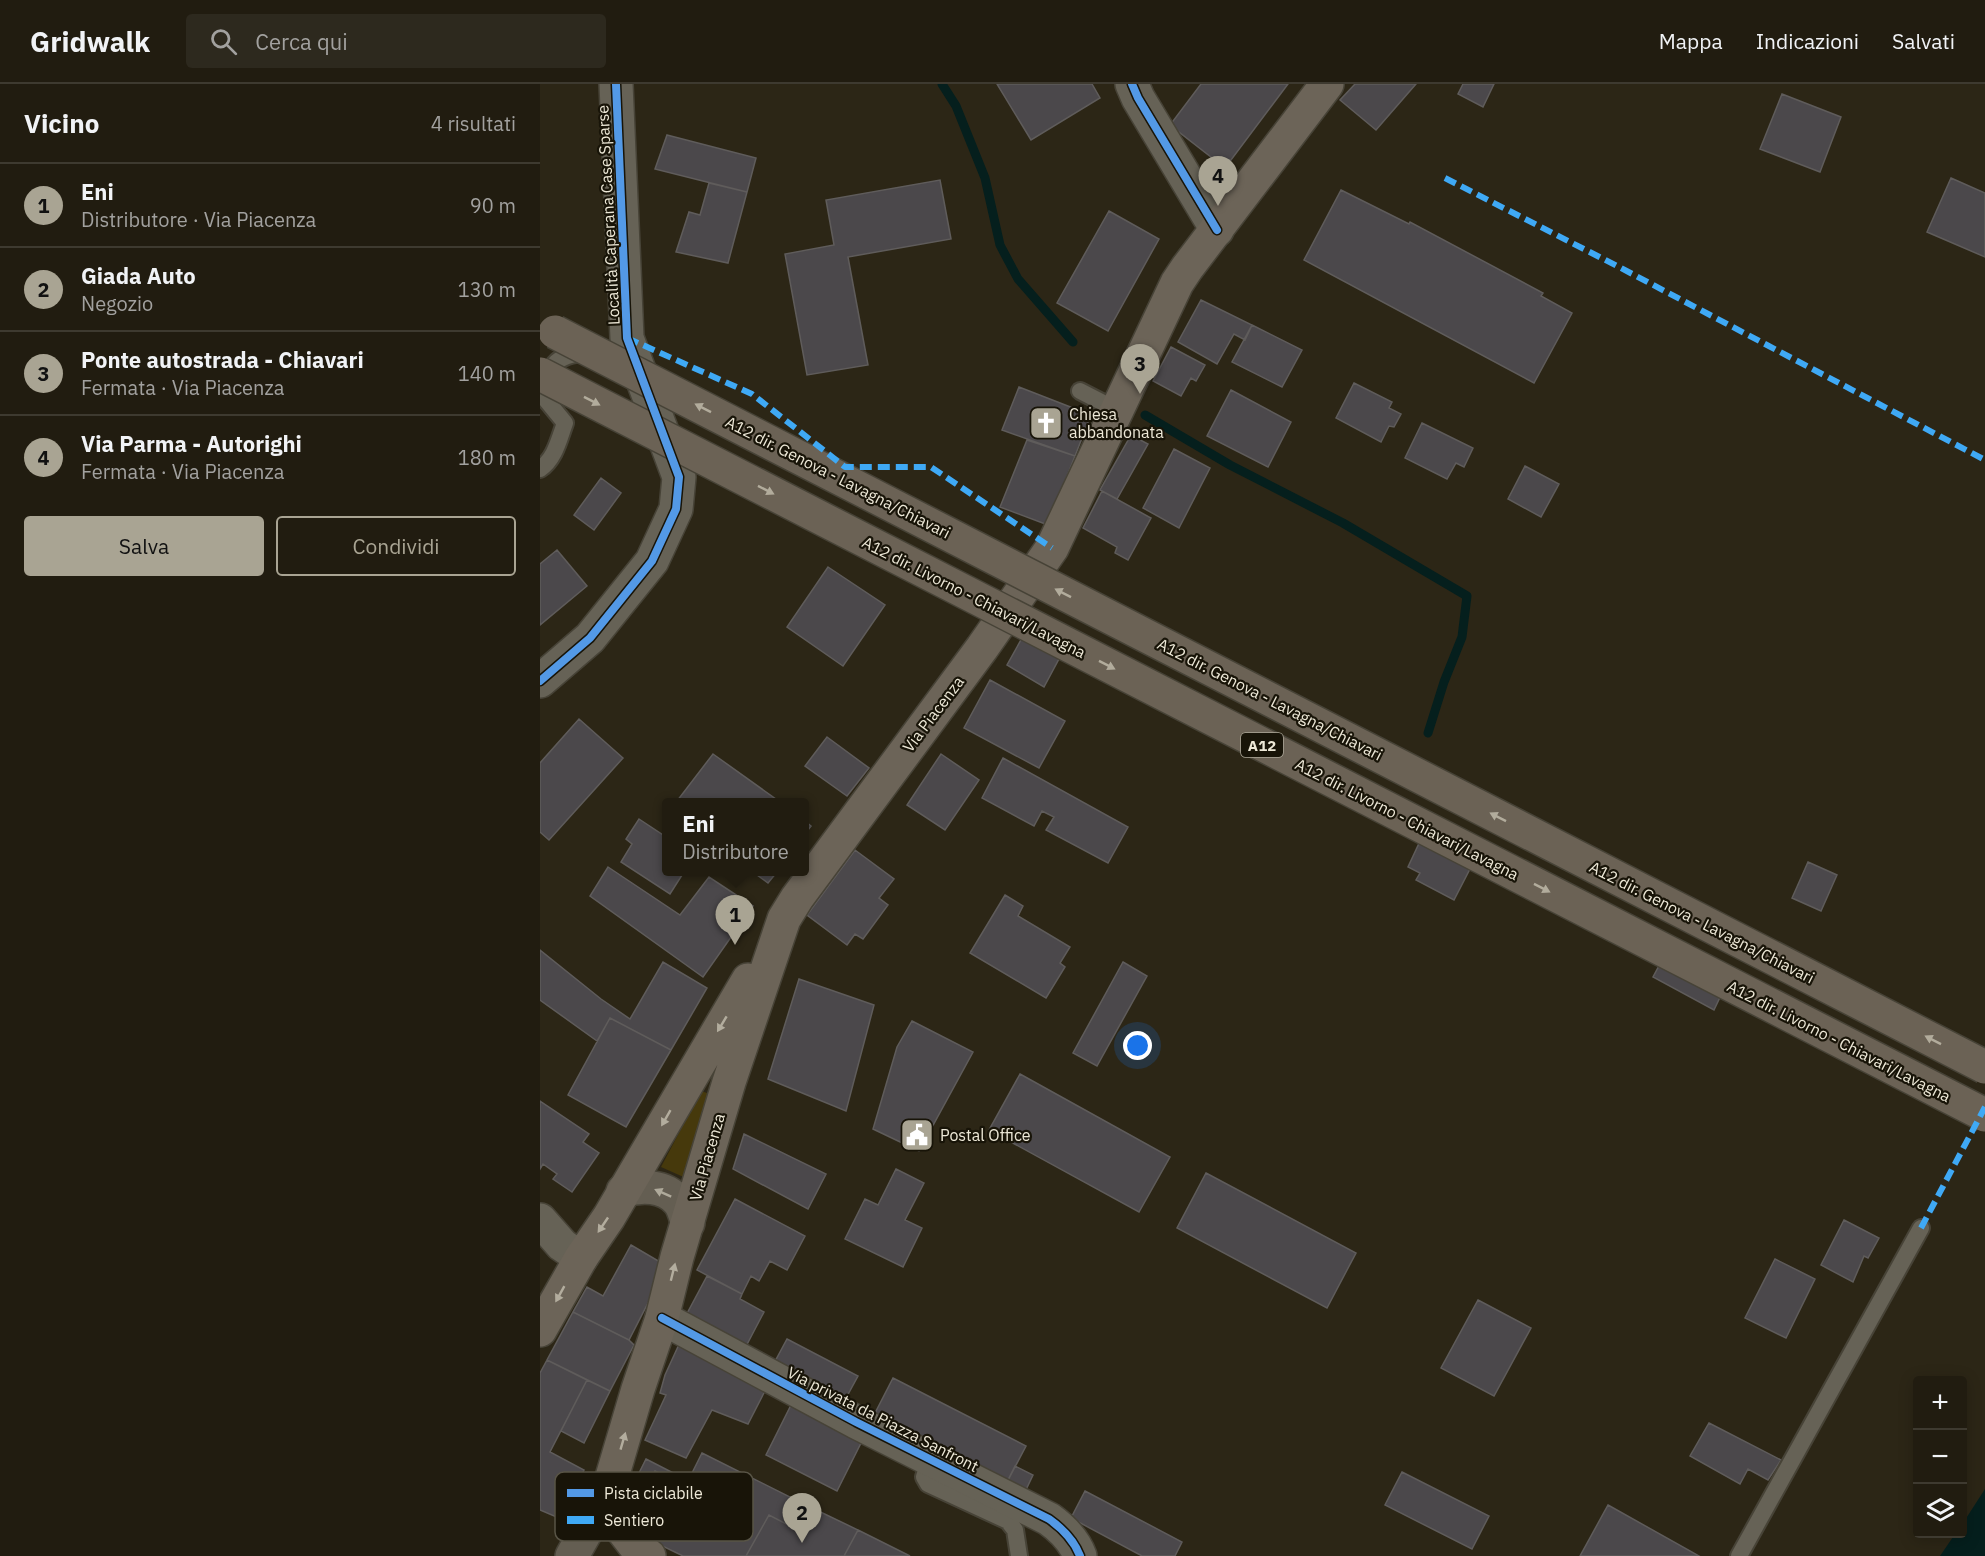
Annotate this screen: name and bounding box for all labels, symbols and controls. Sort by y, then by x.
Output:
search box [186,14,606,68]
text: Gridwalk [30,23,150,60]
icon: search [207,25,240,58]
text: Cerca qui [255,27,348,56]
text: Mappa [1659,27,1723,55]
text: Indicazioni [1756,27,1859,55]
text: Salvati [1892,27,1955,55]
street label: Località Caperana Case Sparse [592,104,624,326]
text: Vicino [24,106,99,140]
text: 4 risultati [431,110,516,137]
pin: 4 [1198,156,1238,206]
text: Eni [81,177,114,206]
text: 1 [38,192,50,219]
text: 90 m [470,192,516,219]
text: Distributore · Via Piacenza [81,206,316,233]
text: Giada Auto [81,261,196,290]
text: 2 [38,276,50,303]
text: 130 m [458,276,516,303]
text: Negozio [81,290,153,317]
pin: 3 [1120,344,1160,394]
text: Ponte autostrada - Chiavari [81,345,364,374]
text: 3 [38,360,50,387]
text: 140 m [458,360,516,387]
text: Fermata · Via Piacenza [81,374,284,401]
one-way arrow [583,395,601,405]
one-way arrow [694,403,711,413]
place label: Chiesa abbandonata [1069,404,1164,442]
church icon: Chiesa abbandonata [1028,405,1064,441]
street label: A12 dir. Genova - Lavagna/Chiavari [722,411,954,543]
text: Via Parma - Autorighi [81,429,302,458]
text: 4 [38,444,50,471]
text: 180 m [458,444,516,471]
text: Fermata · Via Piacenza [81,458,284,485]
one-way arrow [757,485,774,494]
button: Salva [24,516,264,576]
button: Condividi [276,516,516,576]
street label: A12 dir. Livorno - Chiavari/Lavagna [859,532,1090,662]
one-way arrow [1055,588,1072,598]
street label: A12 dir. Genova - Lavagna/Chiavari [1154,634,1386,764]
one-way arrow [1099,660,1116,670]
street label: Via Piacenza [898,672,968,756]
road number: A12 [1241,733,1283,757]
street label: A12 dir. Livorno - Chiavari/Lavagna [1292,754,1523,884]
popup [662,798,809,876]
text: Eni [682,809,715,838]
one-way arrow [1489,812,1506,822]
text: Distributore [682,838,789,865]
street label: A12 dir. Genova - Lavagna/Chiavari [1586,856,1818,988]
one-way arrow [1534,883,1551,893]
pin: 1 [716,896,754,945]
street label: A12 dir. Livorno - Chiavari/Lavagna [1724,976,1955,1106]
one-way arrow [717,1015,727,1032]
your location [1123,1031,1152,1060]
one-way arrow [1924,1036,1942,1046]
one-way arrow [661,1110,671,1127]
street label: Via Piacenza [685,1111,729,1203]
public building icon: Postal Office [899,1117,935,1153]
place label: Postal Office [940,1125,1031,1145]
one-way arrow [654,1188,672,1198]
one-way arrow [598,1217,609,1233]
one-way arrow [669,1263,679,1281]
one-way arrow [555,1286,566,1302]
street label: Via privata da Piazza Sanfront [784,1362,982,1476]
map controls [1913,1376,1967,1538]
button: + [1913,1376,1967,1430]
button: − [1913,1430,1967,1484]
one-way arrow [619,1432,628,1450]
legend [555,1472,753,1541]
text: Pista ciclabile [604,1483,703,1503]
button: layers [1913,1484,1967,1538]
pin: 2 [782,1494,822,1543]
text: Sentiero [604,1510,664,1530]

